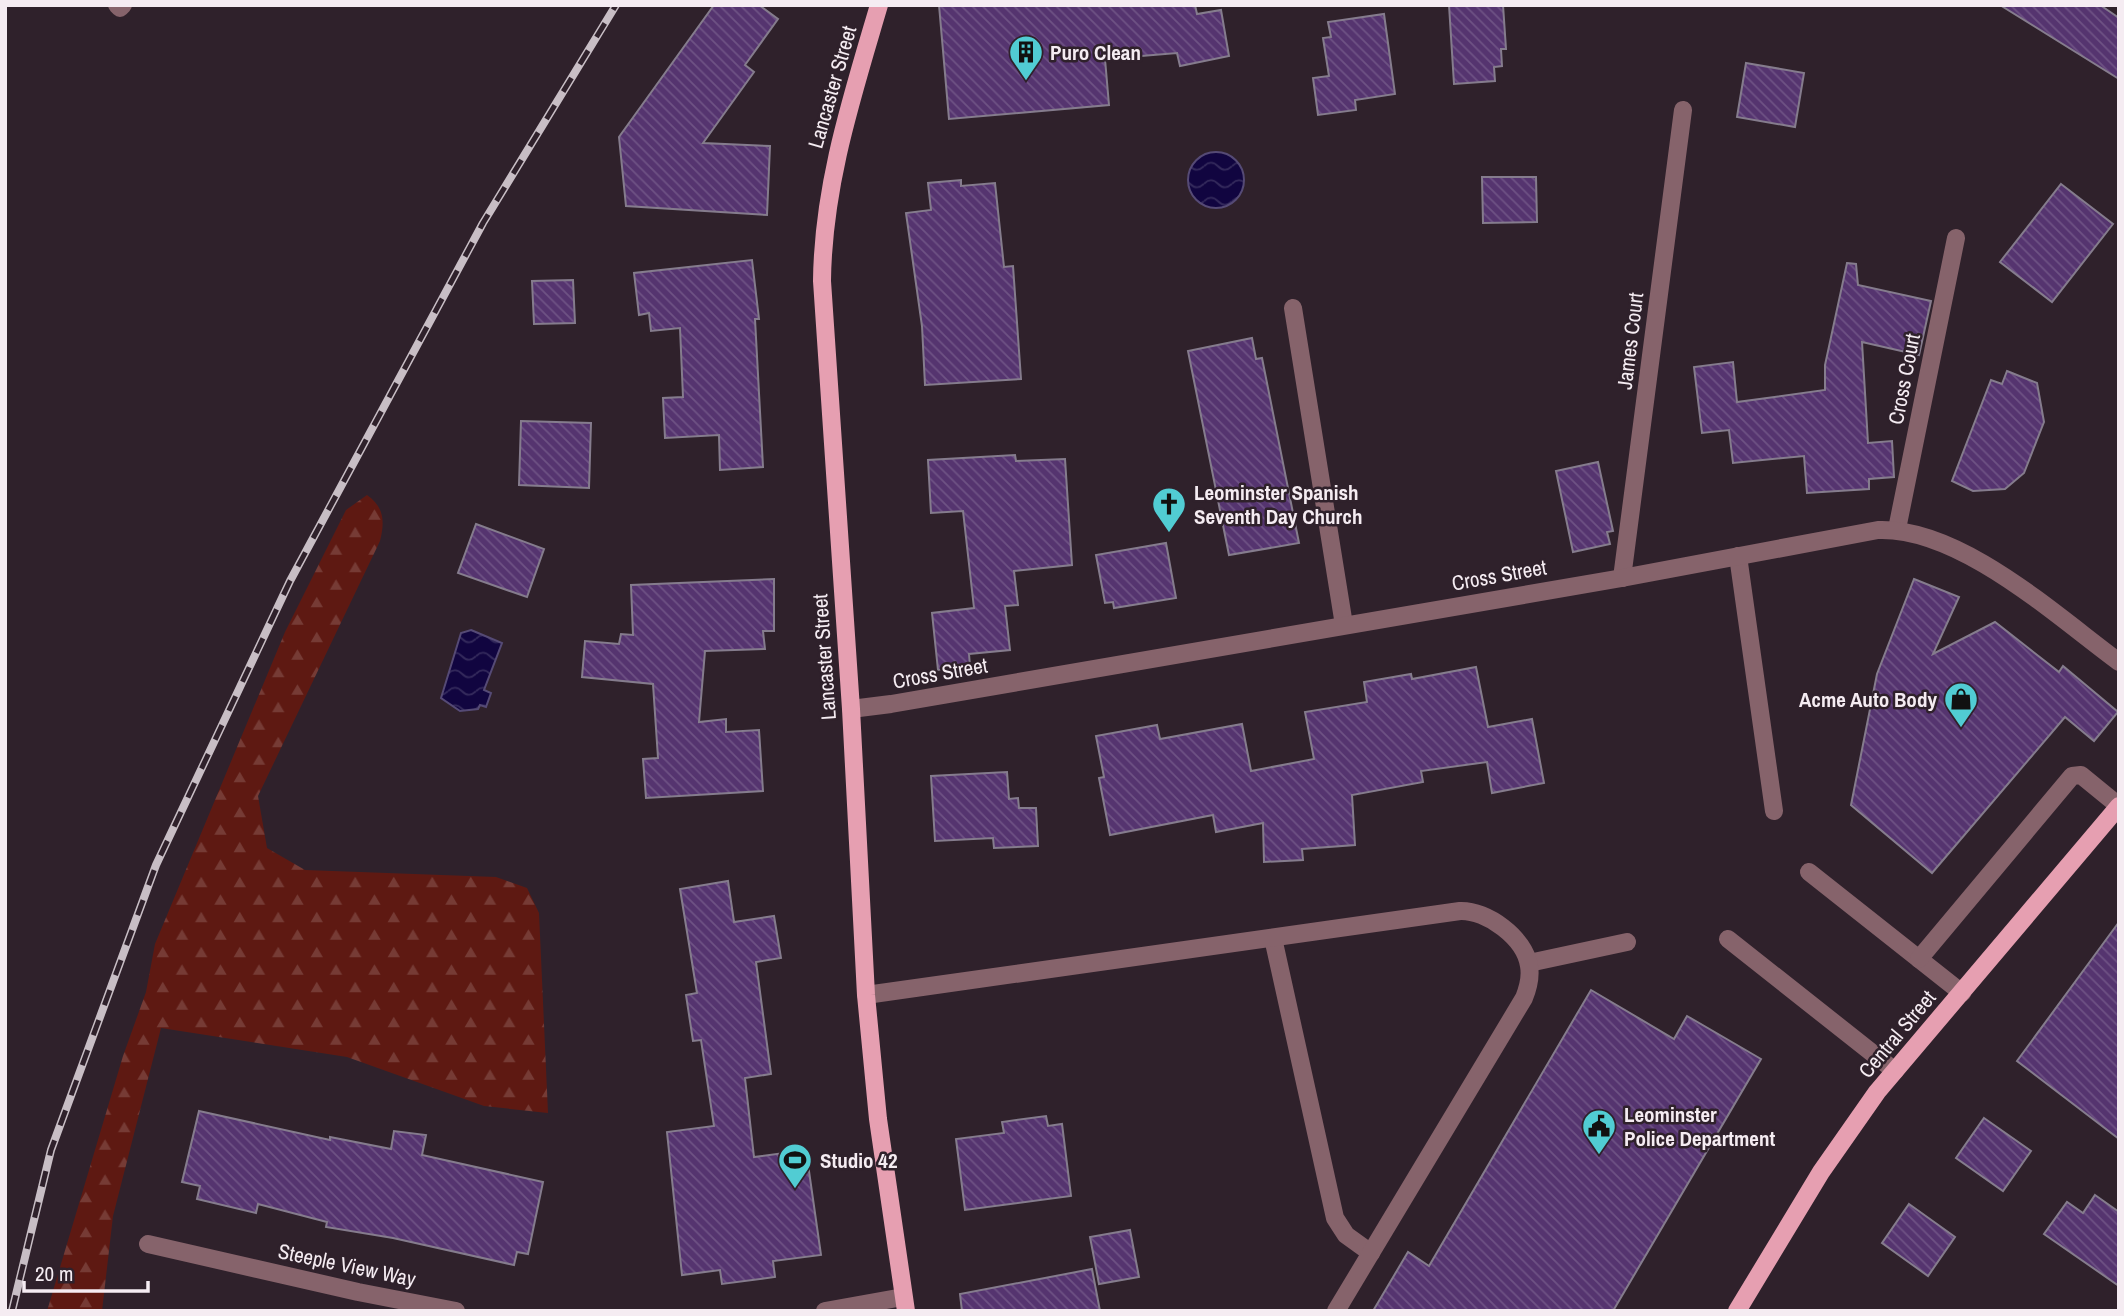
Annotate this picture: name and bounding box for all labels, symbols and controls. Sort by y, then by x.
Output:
street label: Lancaster Street [801,22,863,152]
building icon: Puro Clean [1007,33,1045,82]
place label: Puro Clean [1050,38,1141,67]
street label: James Court [1610,291,1650,391]
street label: Cross Court [1881,331,1927,427]
place label: Leominster Spanish Seventh Day Church [1194,478,1362,531]
church icon: Leominster Spanish Seventh Day Church [1150,485,1188,534]
street label: Cross Street [1449,552,1549,598]
street label: Lancaster Street [805,593,843,721]
street label: Cross Street [890,650,990,696]
shop icon: Acme Auto Body [1942,680,1980,729]
place label: Acme Auto Body [1799,685,1937,714]
street label: Central Street [1852,984,1942,1084]
place label: Leominster Police Department [1624,1100,1775,1153]
public building icon: Leominster Police Department [1580,1107,1618,1156]
sports icon: Studio 42 [776,1141,814,1190]
place label: Studio 42 [820,1146,898,1175]
street label: Steeple View Way [276,1236,419,1294]
scale bar [24,1250,149,1294]
text: 20 m [35,1259,73,1288]

